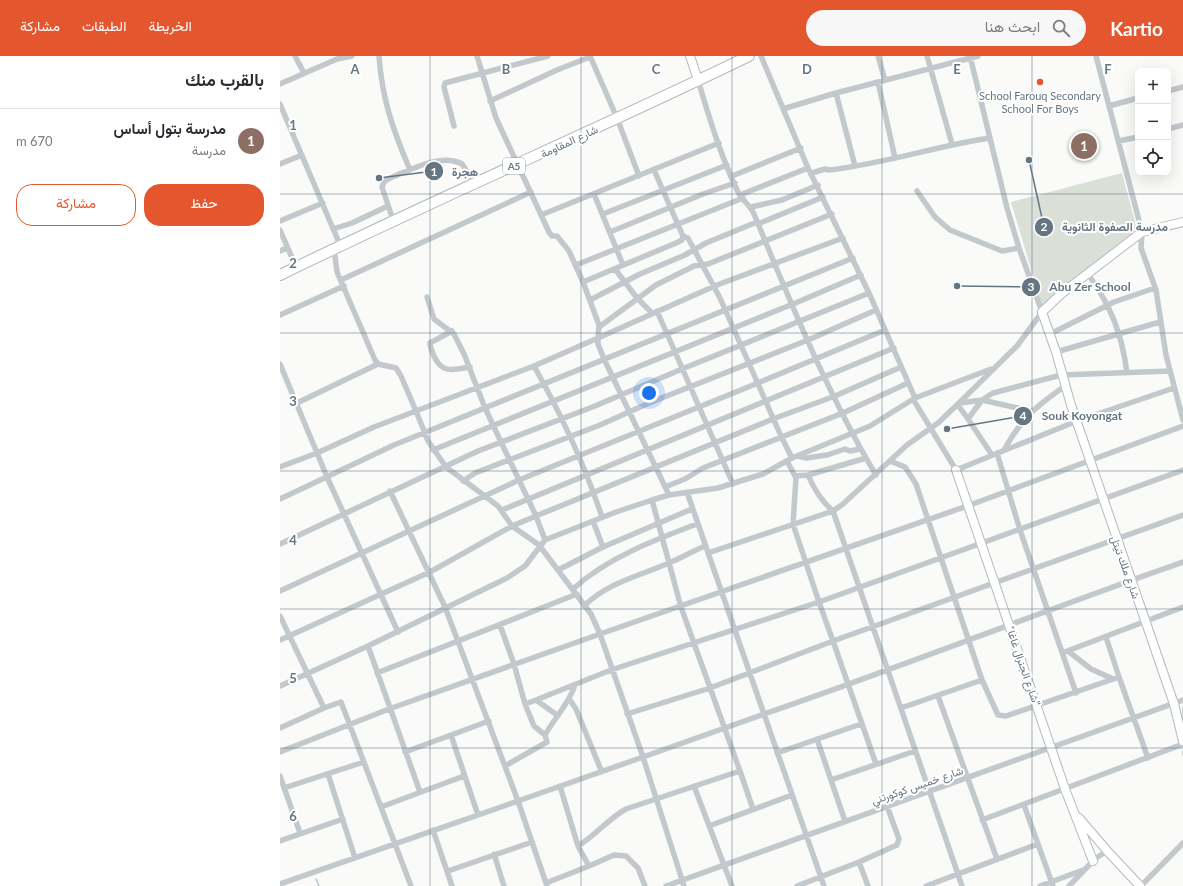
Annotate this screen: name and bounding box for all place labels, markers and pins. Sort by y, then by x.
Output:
marker: School Farouq Secondary School For Boys [1035,77,1045,87]
place label: School Farouq Secondary School For Boys [979,89,1101,115]
pin: 1 [1071,131,1097,161]
callout: هجرة [424,159,486,183]
callout: مدرسة الصفوة الثانوية [1034,215,1176,239]
callout: Abu Zer School [1021,275,1139,299]
callout: Souk Koyongat [1013,404,1130,428]

